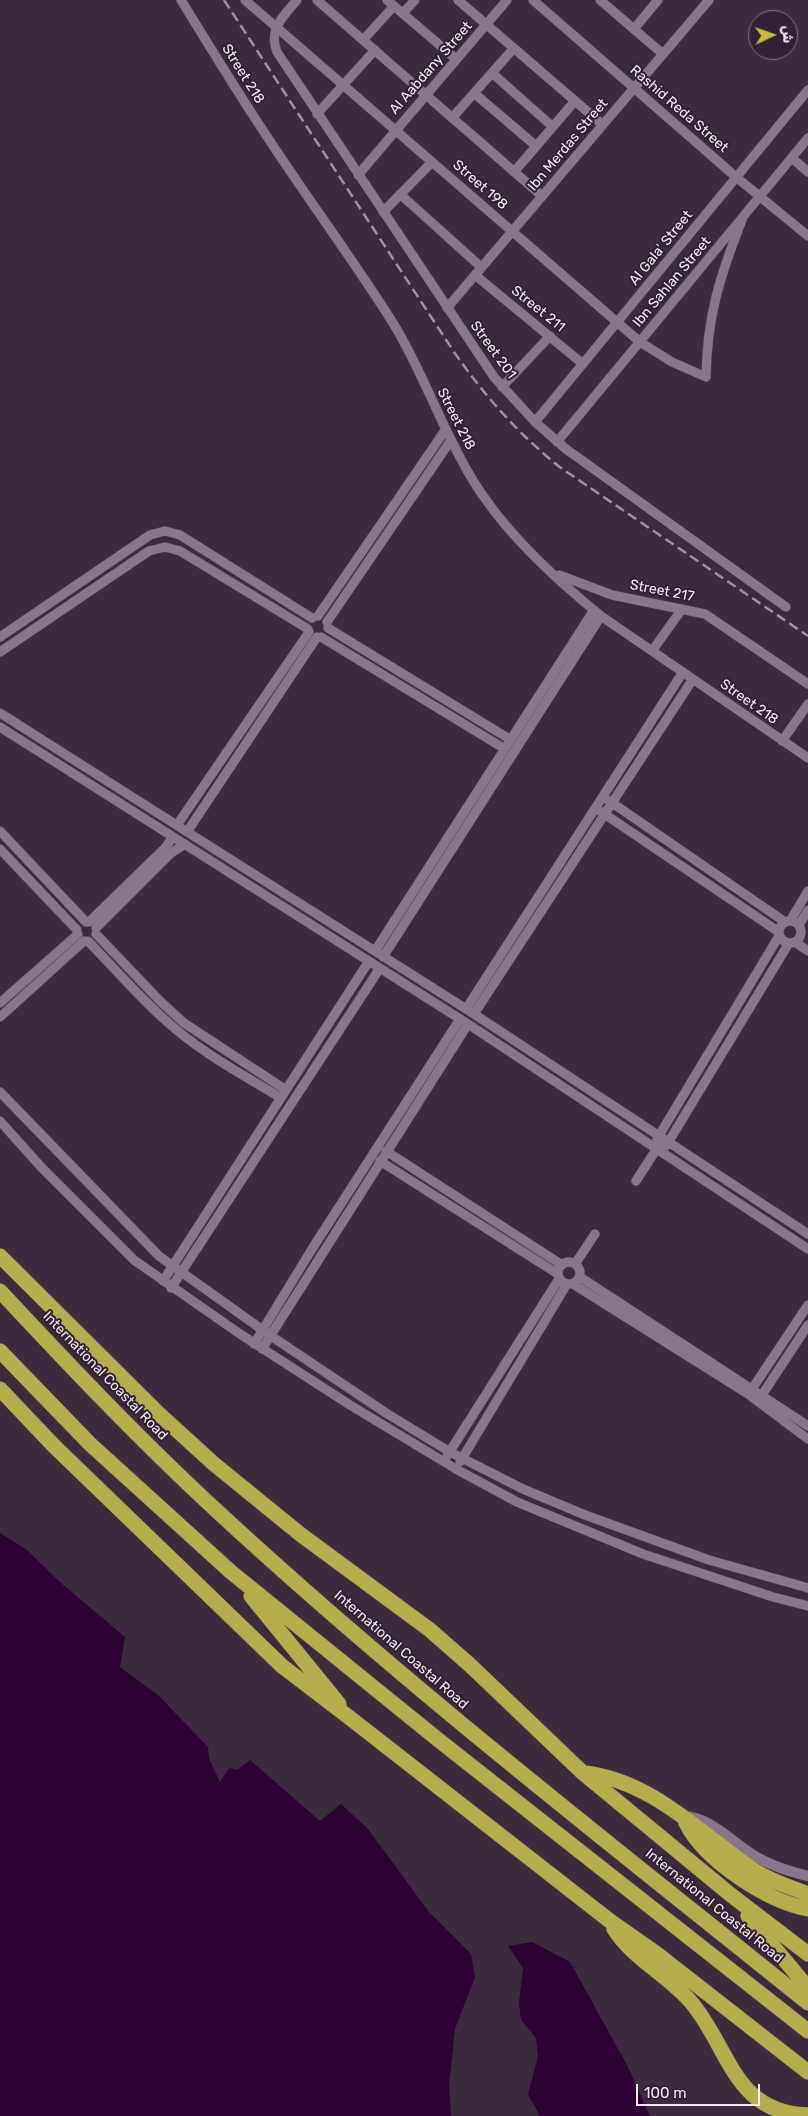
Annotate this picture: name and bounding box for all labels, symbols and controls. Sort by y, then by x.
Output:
north arrow [748,10,798,60]
street label: Al Aabdany Street [386,18,476,118]
text: ش [779,25,796,44]
street label: Street 218 [218,41,268,107]
street label: Rashid Reda Street [626,62,732,156]
street label: Ibn Merdas Street [525,95,611,195]
street label: Street 198 [449,157,511,213]
street label: Al Gala' Street [626,207,696,289]
street label: Ibn Sahlan Street [629,233,715,331]
street label: Street 211 [508,282,568,336]
street label: Street 201 [467,318,519,382]
street label: Street 218 [433,385,479,453]
street label: Street 217 [628,577,696,605]
street label: Street 218 [717,676,781,728]
street label: International Coastal Road [39,1308,171,1444]
street label: International Coastal Road [330,1587,472,1713]
street label: International Coastal Road [642,1845,786,1967]
scale bar [638,2074,762,2106]
text: 100 m [644,2084,686,2102]

